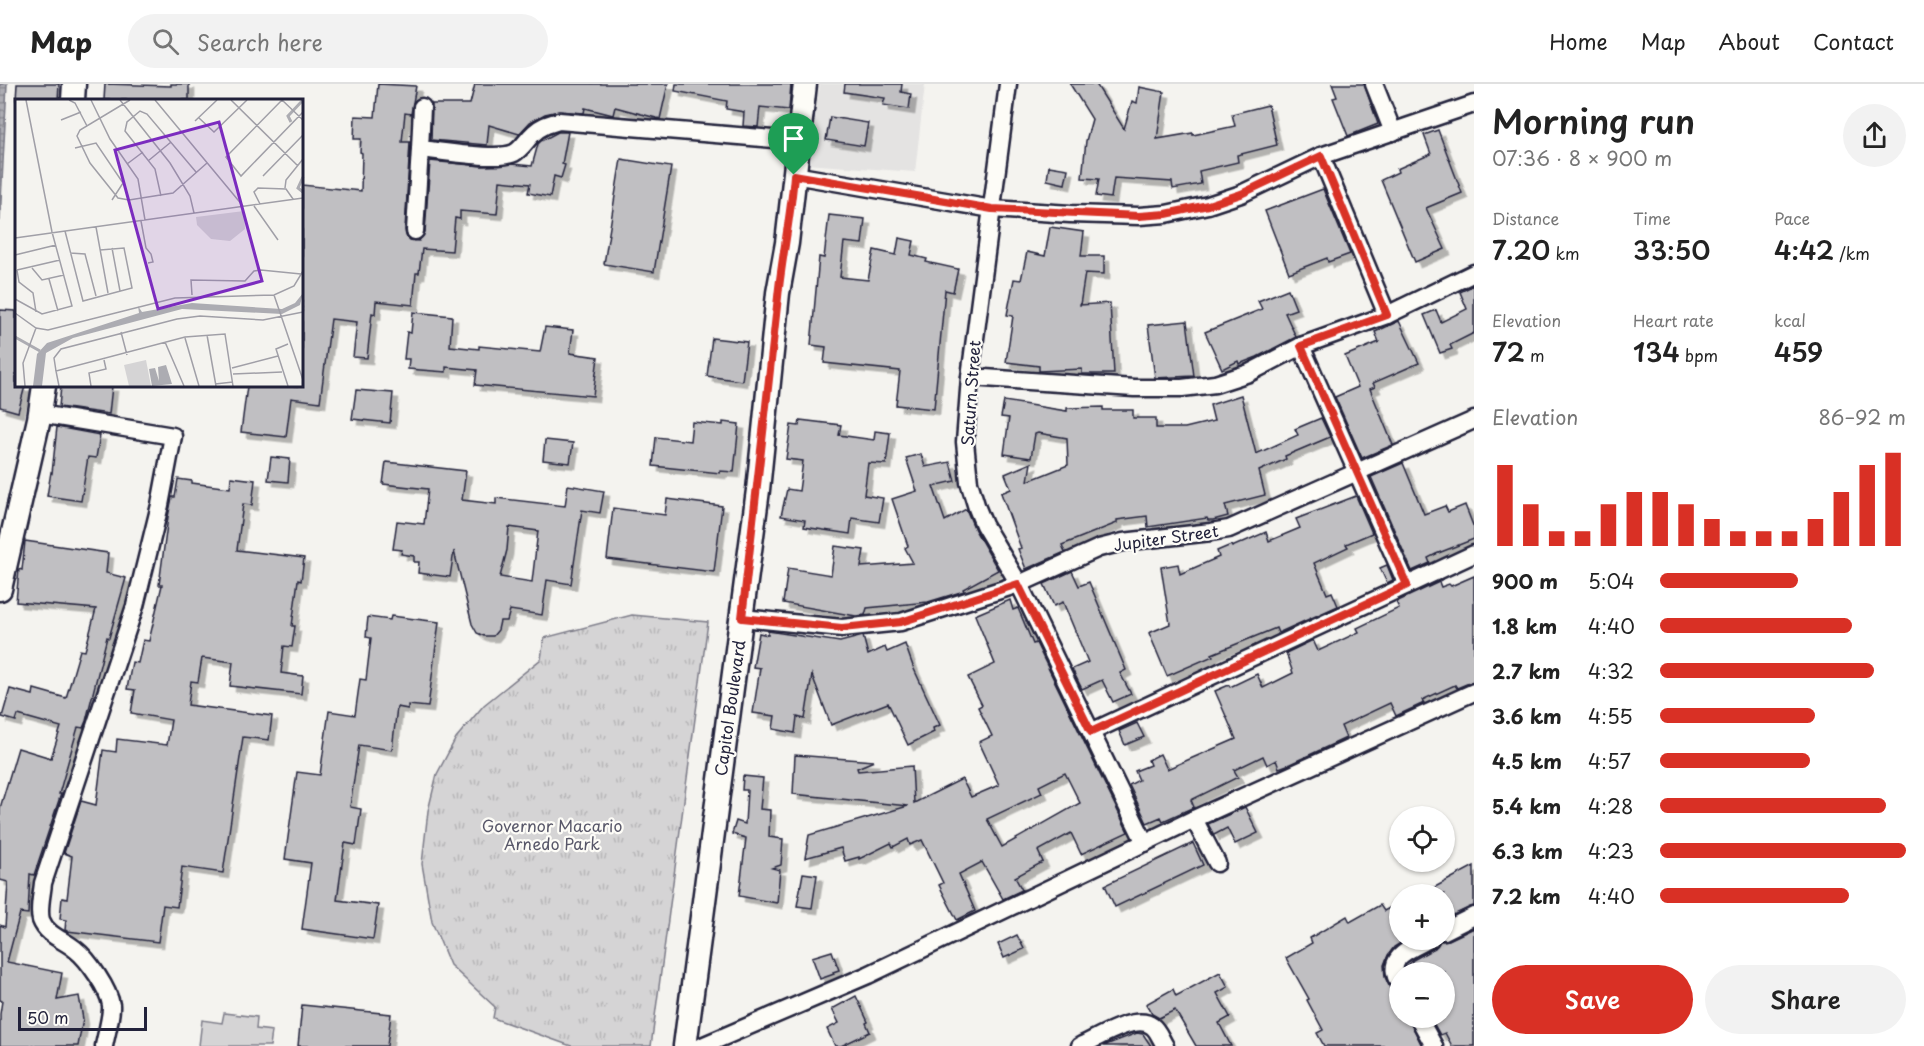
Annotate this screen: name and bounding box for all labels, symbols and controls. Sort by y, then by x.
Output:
search box [128,14,548,68]
text: Map [30,20,92,63]
icon: search [149,25,182,58]
text: Search here [197,25,323,58]
text: Home [1549,25,1608,57]
text: Map [1641,25,1686,57]
text: About [1719,25,1780,57]
text: Contact [1813,25,1894,57]
text: Morning run [1492,95,1695,145]
inset map [15,99,303,387]
button: share [1843,104,1906,167]
pin [768,113,819,175]
icon: arrive [777,122,810,155]
text: 07:36 · 8 × 900 m [1492,143,1672,173]
text: Distance [1492,206,1559,230]
text: Time [1633,206,1671,230]
text: Pace [1774,206,1810,230]
text: 7.20 [1492,230,1550,269]
text: 33:50 [1633,230,1710,269]
text: 4:42 [1774,230,1834,269]
text: km [1550,241,1580,265]
text: /km [1834,241,1870,265]
text: Elevation [1492,308,1561,332]
text: Heart rate [1633,308,1714,332]
text: kcal [1774,308,1806,332]
text: 72 [1492,332,1525,371]
text: 134 [1633,332,1680,371]
text: 459 [1774,332,1823,371]
street label: Saturn Street [954,339,986,447]
text: m [1525,343,1545,367]
text: bpm [1680,343,1718,367]
text: Elevation [1492,402,1578,432]
text: 86–92 m [1819,402,1906,432]
street label: Jupiter Street [1112,518,1220,556]
text: 900 m [1492,566,1558,596]
text: 5:04 [1588,566,1634,596]
text: 1.8 km [1492,611,1557,641]
text: 4:40 [1588,611,1635,641]
street label: Capitol Boulevard [708,638,750,777]
text: 2.7 km [1492,656,1560,686]
text: 4:32 [1588,656,1634,686]
text: 3.6 km [1492,701,1562,731]
text: 4:55 [1588,701,1633,731]
text: 4.5 km [1492,746,1562,776]
text: 4:57 [1588,746,1631,776]
text: 5.4 km [1492,791,1561,821]
text: 4:28 [1588,791,1634,821]
map controls [1389,806,1455,1028]
button: locate [1389,806,1455,872]
park label: Governor Macario Arnedo Park [482,813,622,855]
text: 6.3 km [1492,836,1563,866]
text: 4:23 [1588,836,1634,866]
text: 7.2 km [1492,881,1561,911]
text: 4:40 [1588,881,1635,911]
button: + [1389,884,1455,950]
button: − [1389,962,1455,1028]
button: Save [1492,965,1693,1034]
button: Share [1705,965,1906,1034]
scale bar [18,1004,147,1032]
text: 50 m [27,1005,68,1029]

